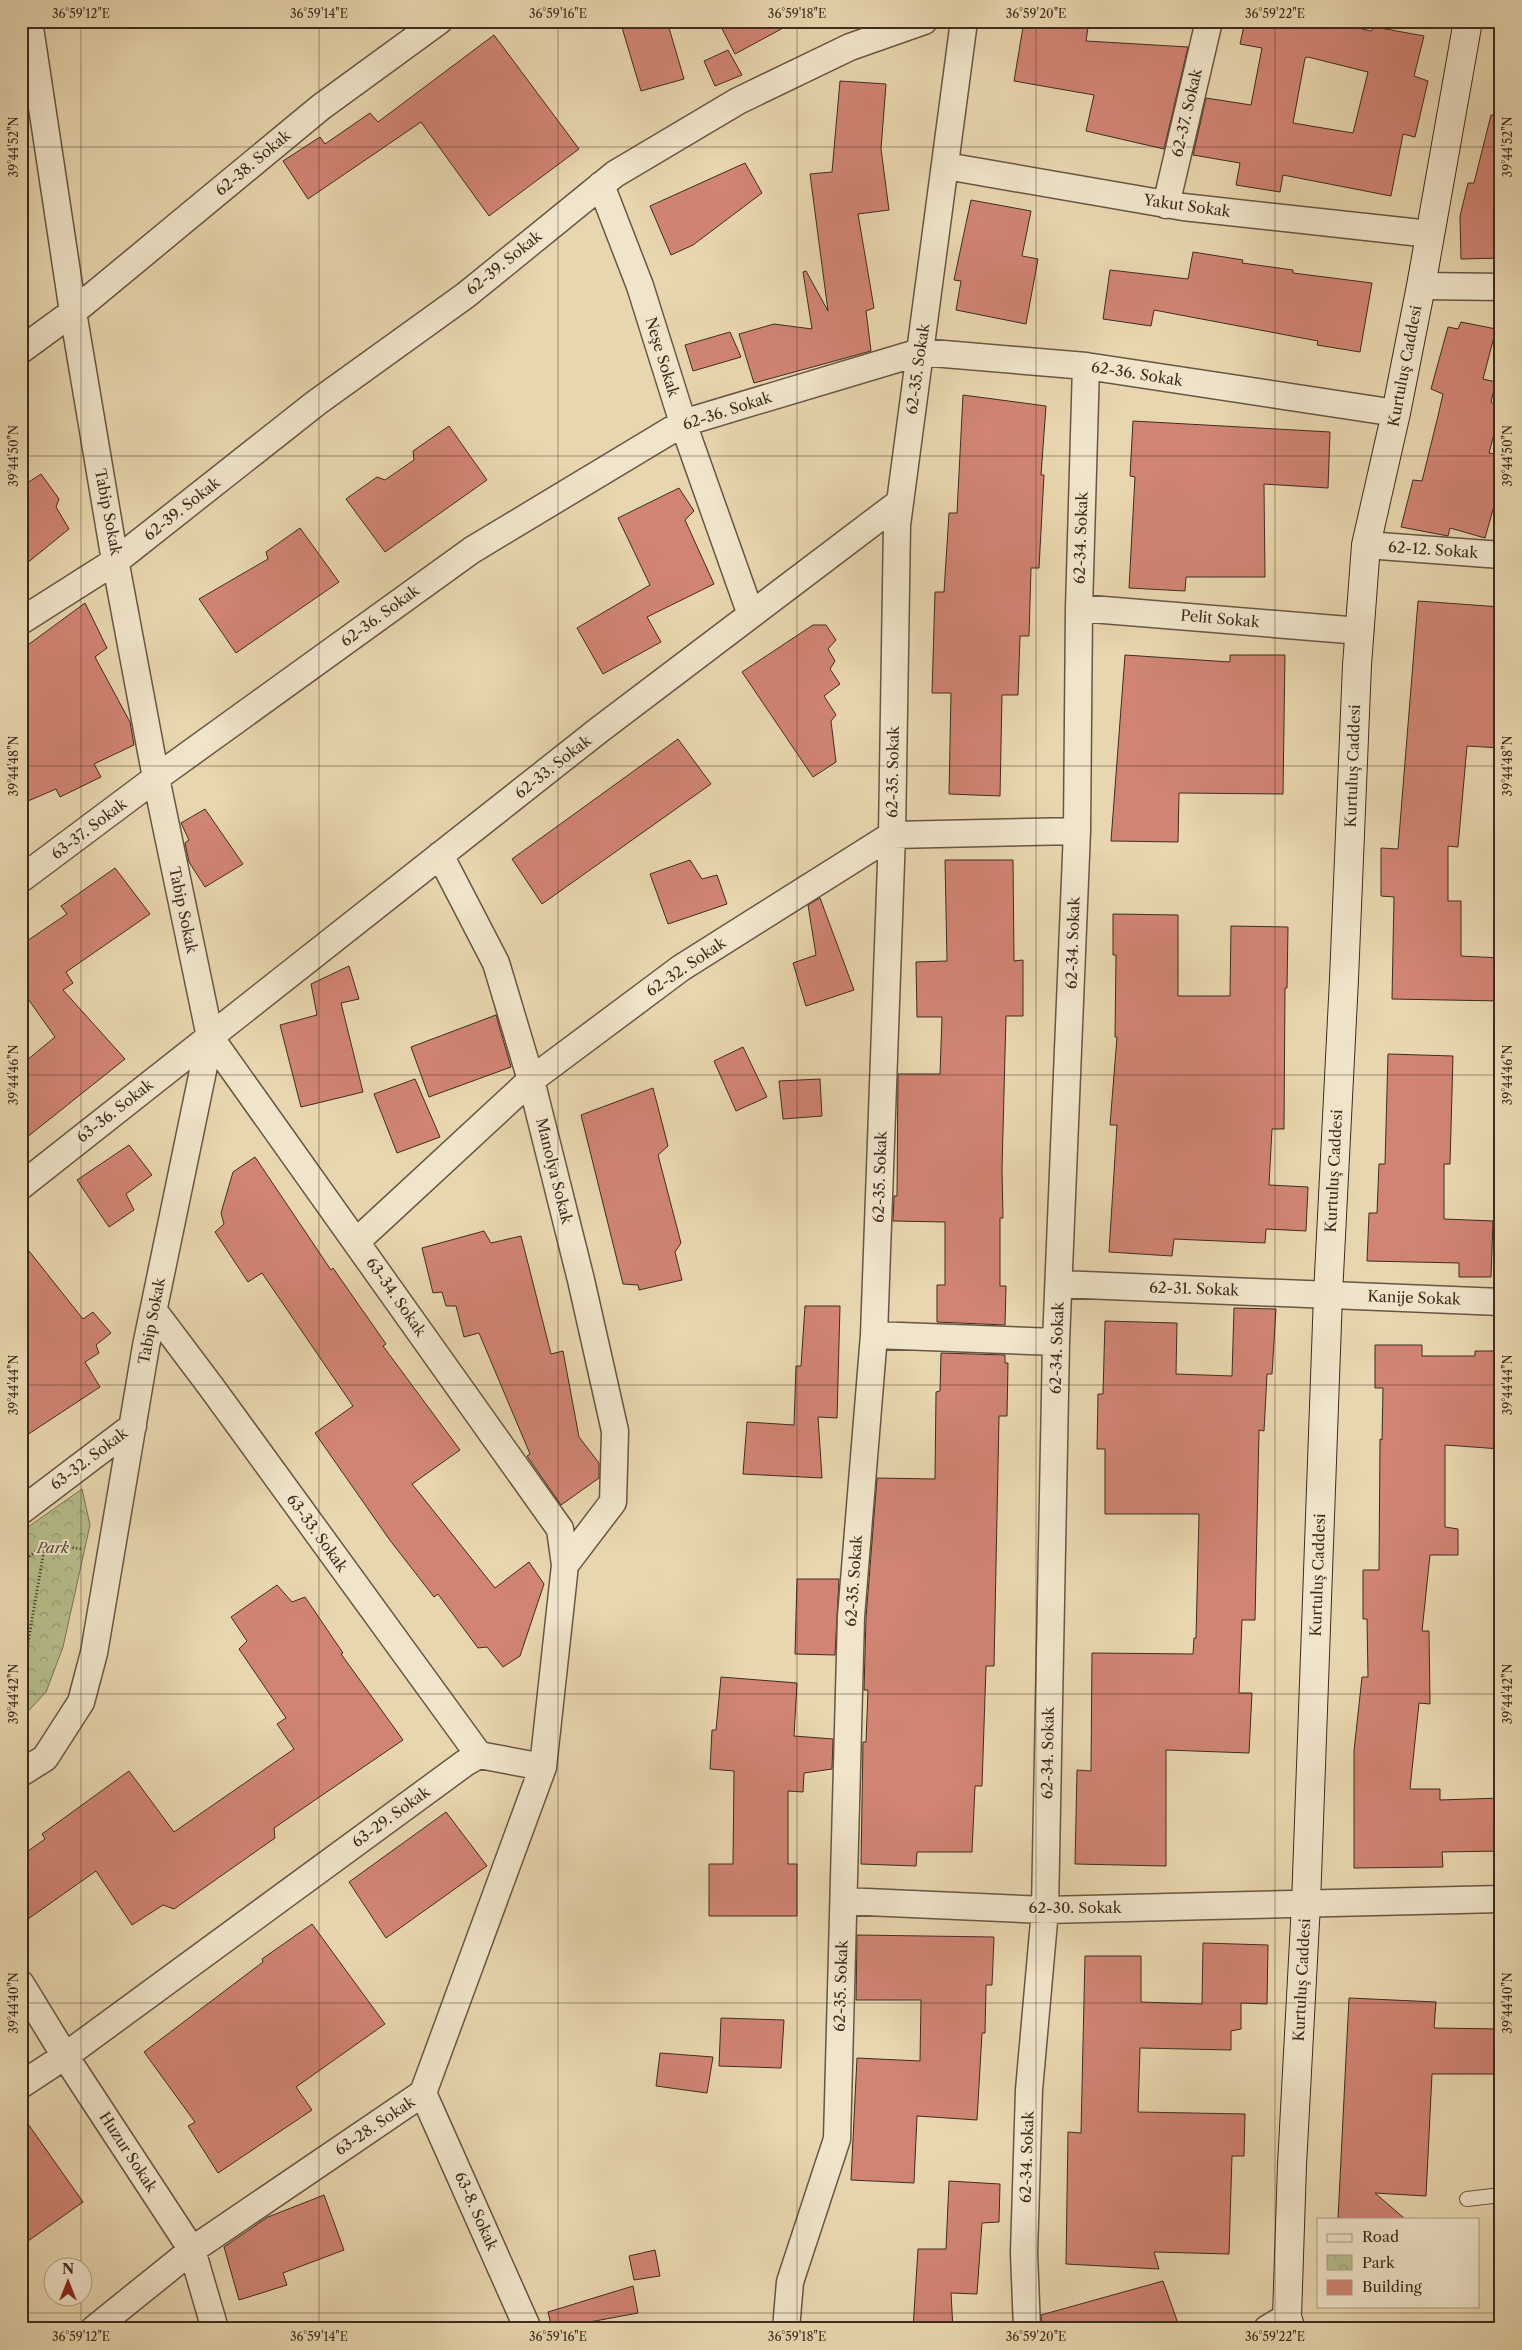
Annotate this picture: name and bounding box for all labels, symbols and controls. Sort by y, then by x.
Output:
text: 36°59'12"E [52,6,110,21]
text: 36°59'14"E [290,6,348,21]
text: 36°59'16"E [529,6,587,21]
text: 36°59'18"E [768,6,826,21]
text: 36°59'20"E [1006,6,1066,21]
text: 36°59'22"E [1245,6,1305,21]
street label: 62-37. Sokak [1167,66,1206,159]
text: 39°44'52"N [6,116,21,177]
text: 39°44'52"N [1500,116,1515,177]
street label: 62-38. Sokak [211,125,295,200]
street label: Yakut Sokak [1141,190,1233,221]
street label: 62-39. Sokak [462,226,546,299]
street label: Kurtuluş Caddesi [1383,303,1426,428]
street label: Neşe Sokak [641,315,684,400]
street label: 62-35. Sokak [902,321,933,416]
street label: 62-36. Sokak [1090,357,1185,390]
street label: 62-36. Sokak [680,387,775,434]
text: 39°44'50"N [6,425,21,487]
text: 39°44'50"N [1500,425,1515,487]
street label: Tabip Sokak [91,467,126,558]
street label: 62-39. Sokak [140,472,225,544]
street label: 62-34. Sokak [1069,490,1092,584]
street label: 62-12. Sokak [1387,537,1480,562]
street label: 62-36. Sokak [337,580,424,650]
street label: Pelit Sokak [1180,606,1262,632]
street label: Kurtuluş Caddesi [1341,704,1364,828]
street label: 62-35. Sokak [882,725,903,818]
street label: 62-33. Sokak [511,730,596,802]
text: 39°44'48"N [6,735,21,796]
text: 39°44'48"N [1500,735,1515,796]
street label: 63-37. Sokak [47,793,131,863]
street label: Tabip Sokak [165,865,202,956]
street label: 62-34. Sokak [1061,895,1084,989]
street label: 62-32. Sokak [642,932,730,1000]
text: 39°44'46"N [6,1045,21,1105]
text: 39°44'46"N [1500,1045,1515,1105]
street label: 63-36. Sokak [73,1074,158,1146]
street label: Kurtuluş Caddesi [1321,1109,1346,1233]
street label: Manolya Sokak [532,1116,577,1227]
street label: 62-35. Sokak [868,1129,891,1223]
street label: 63-34. Sokak [362,1254,431,1341]
street label: Tabip Sokak [134,1275,169,1366]
street label: 62-31. Sokak [1149,1277,1241,1300]
street label: Kanije Sokak [1367,1286,1462,1309]
street label: 62-34. Sokak [1045,1300,1068,1394]
text: 39°44'44"N [6,1355,21,1415]
text: 39°44'44"N [1500,1355,1515,1415]
street label: 63-32. Sokak [46,1423,132,1494]
street label: 63-33. Sokak [283,1490,353,1576]
street label: Kurtuluş Caddesi [1306,1513,1329,1637]
street label: 62-35. Sokak [841,1533,866,1627]
park label: Park [36,1538,69,1557]
text: 39°44'42"N [6,1664,21,1724]
text: 39°44'42"N [1500,1664,1515,1724]
street label: 62-34. Sokak [1037,1705,1058,1799]
street label: 63-29. Sokak [348,1781,434,1851]
street label: 62-30. Sokak [1029,1898,1123,1917]
street label: Kurtuluş Caddesi [1289,1918,1314,2042]
street label: 62-35. Sokak [829,1938,852,2032]
text: 39°44'40"N [6,1972,21,2034]
text: 39°44'40"N [1500,1972,1515,2034]
street label: 63-28. Sokak [331,2091,419,2159]
street label: Huzur Sokak [95,2108,162,2197]
street label: 62-34. Sokak [1015,2109,1038,2203]
street label: 63-8. Sokak [451,2169,503,2254]
legend [1317,2218,1480,2308]
text: Road [1362,2227,1399,2246]
text: Park [1362,2253,1396,2272]
north arrow [42,2258,92,2308]
text: N [62,2260,74,2278]
text: Building [1362,2277,1422,2296]
text: 36°59'12"E [52,2329,110,2344]
text: 36°59'14"E [290,2329,348,2344]
text: 36°59'16"E [529,2329,587,2344]
text: 36°59'18"E [768,2329,826,2344]
text: 36°59'20"E [1006,2329,1066,2344]
text: 36°59'22"E [1245,2329,1305,2344]

